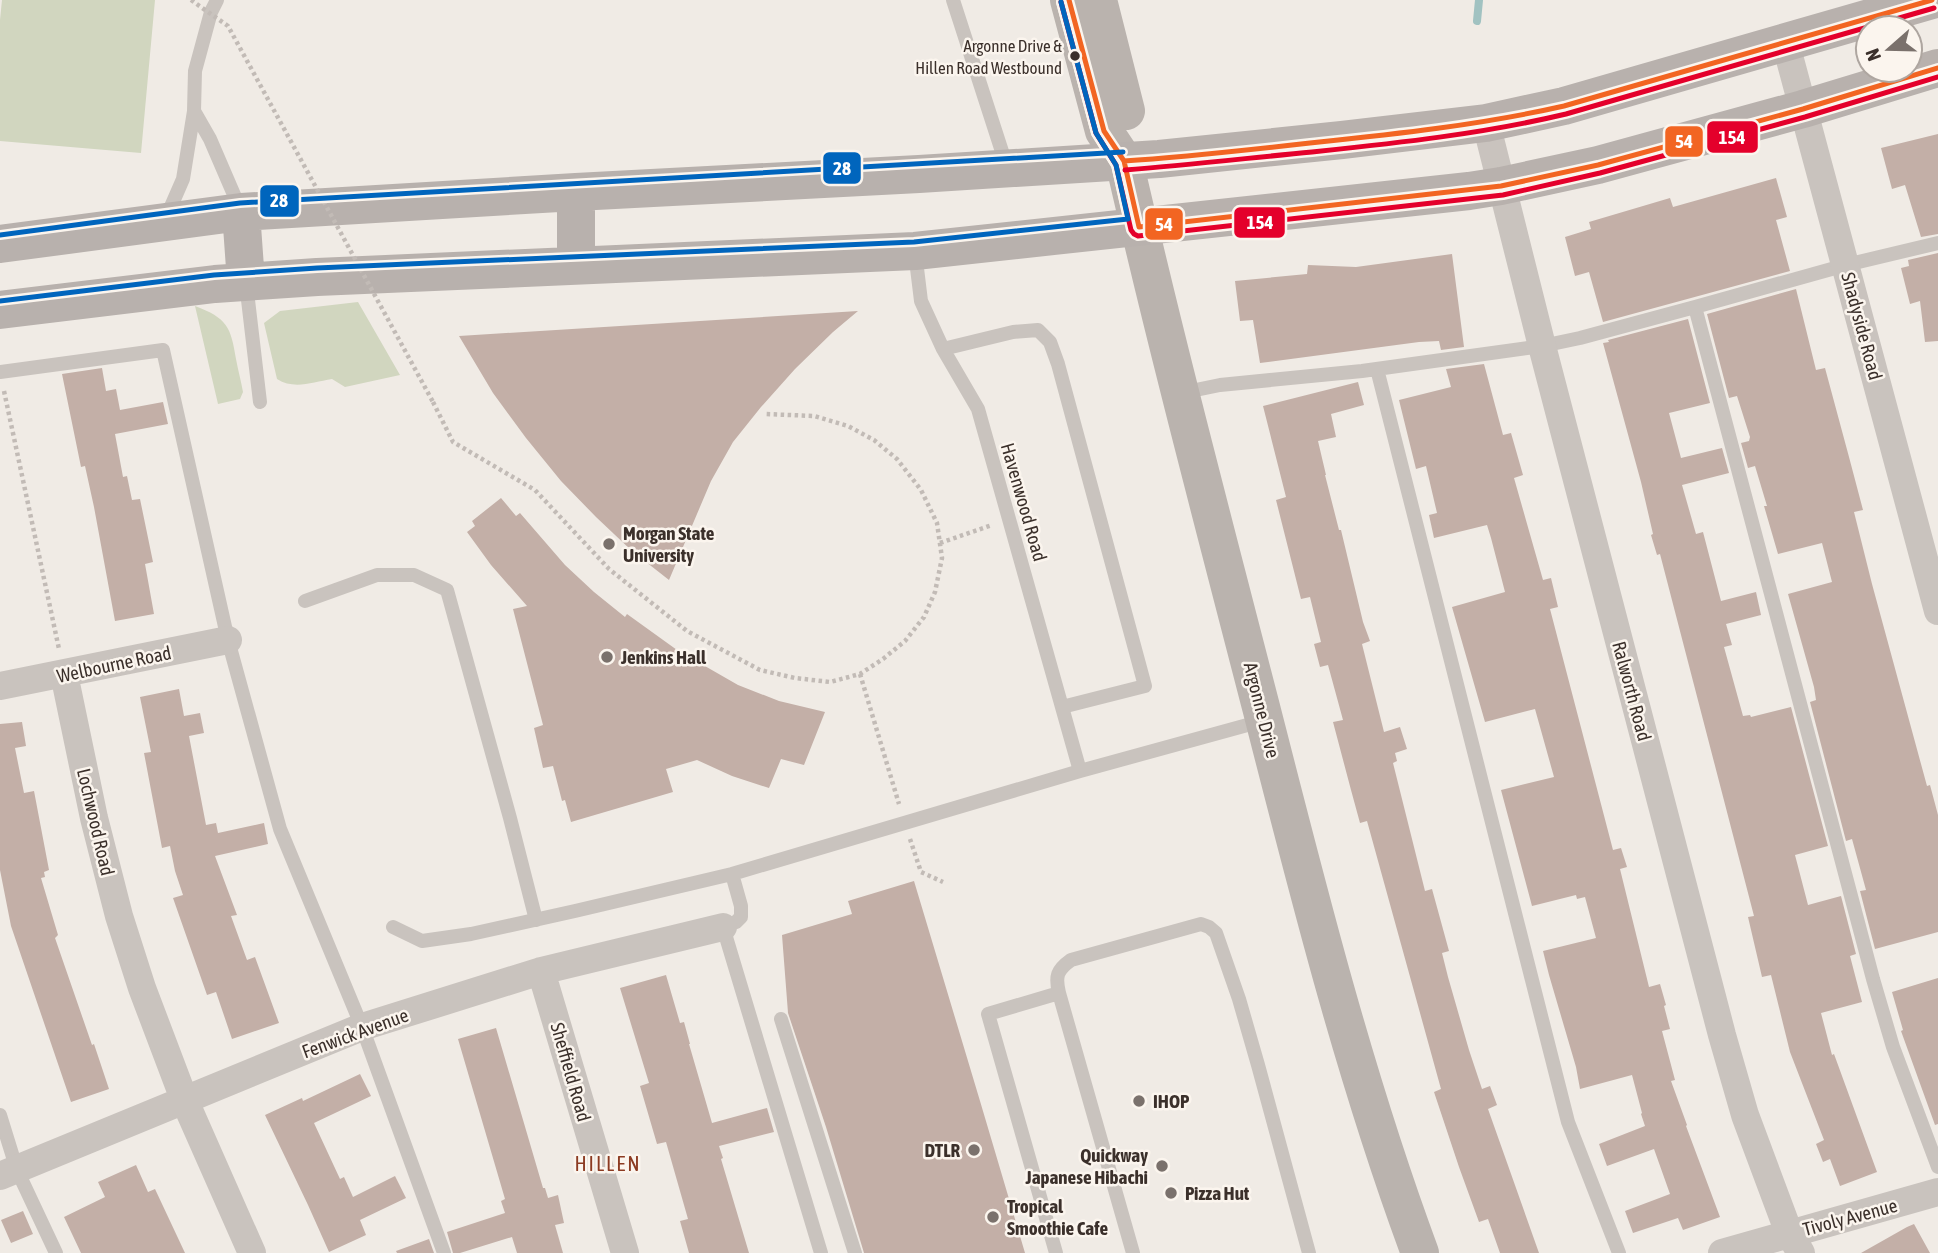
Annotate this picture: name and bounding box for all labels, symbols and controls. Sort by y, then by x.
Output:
north arrow [1854,14,1924,84]
place label: Argonne Drive & Hillen Road Westbound [915,36,1062,78]
text: N [1861,46,1885,64]
marker: Argonne Drive & Hillen Road Westbound [1068,49,1082,63]
line badge: 154 [1706,120,1759,154]
line badge: 54 [1664,125,1704,158]
text: 154 [1719,126,1745,148]
text: 54 [1675,130,1693,152]
line badge: 28 [822,151,862,185]
text: 28 [833,157,851,179]
line badge: 28 [259,184,300,218]
text: 28 [270,189,288,211]
line badge: 154 [1233,206,1286,239]
line badge: 54 [1144,207,1184,241]
text: 154 [1247,211,1273,233]
text: 54 [1155,213,1173,235]
street label: Shadyside Road [1837,270,1887,382]
street label: Havenwood Road [997,440,1051,564]
place label: Morgan State University [623,522,715,566]
marker: Morgan State University [601,536,617,552]
street label: Ralworth Road [1608,639,1656,743]
street label: Welbourne Road [55,641,173,687]
place label: Jenkins Hall [620,646,707,668]
marker: Jenkins Hall [599,649,615,665]
street label: Argonne Drive [1240,660,1284,760]
street label: Lochwood Road [73,766,119,878]
street label: Fenwick Avenue [299,1004,411,1062]
street label: Sheffield Road [546,1020,596,1124]
place label: IHOP [1153,1090,1190,1112]
marker: IHOP [1131,1093,1147,1109]
place label: DTLR [925,1139,960,1161]
marker: DTLR [966,1142,982,1158]
place label: Quickway Japanese Hibachi [1025,1144,1148,1188]
district label: HILLEN [574,1151,642,1175]
marker: Quickway Japanese Hibachi [1154,1158,1170,1174]
place label: Pizza Hut [1185,1182,1250,1204]
marker: Pizza Hut [1163,1185,1179,1201]
street label: Tivoly Avenue [1800,1194,1900,1240]
place label: Tropical Smoothie Cafe [1007,1195,1108,1239]
marker: Tropical Smoothie Cafe [985,1209,1001,1225]

